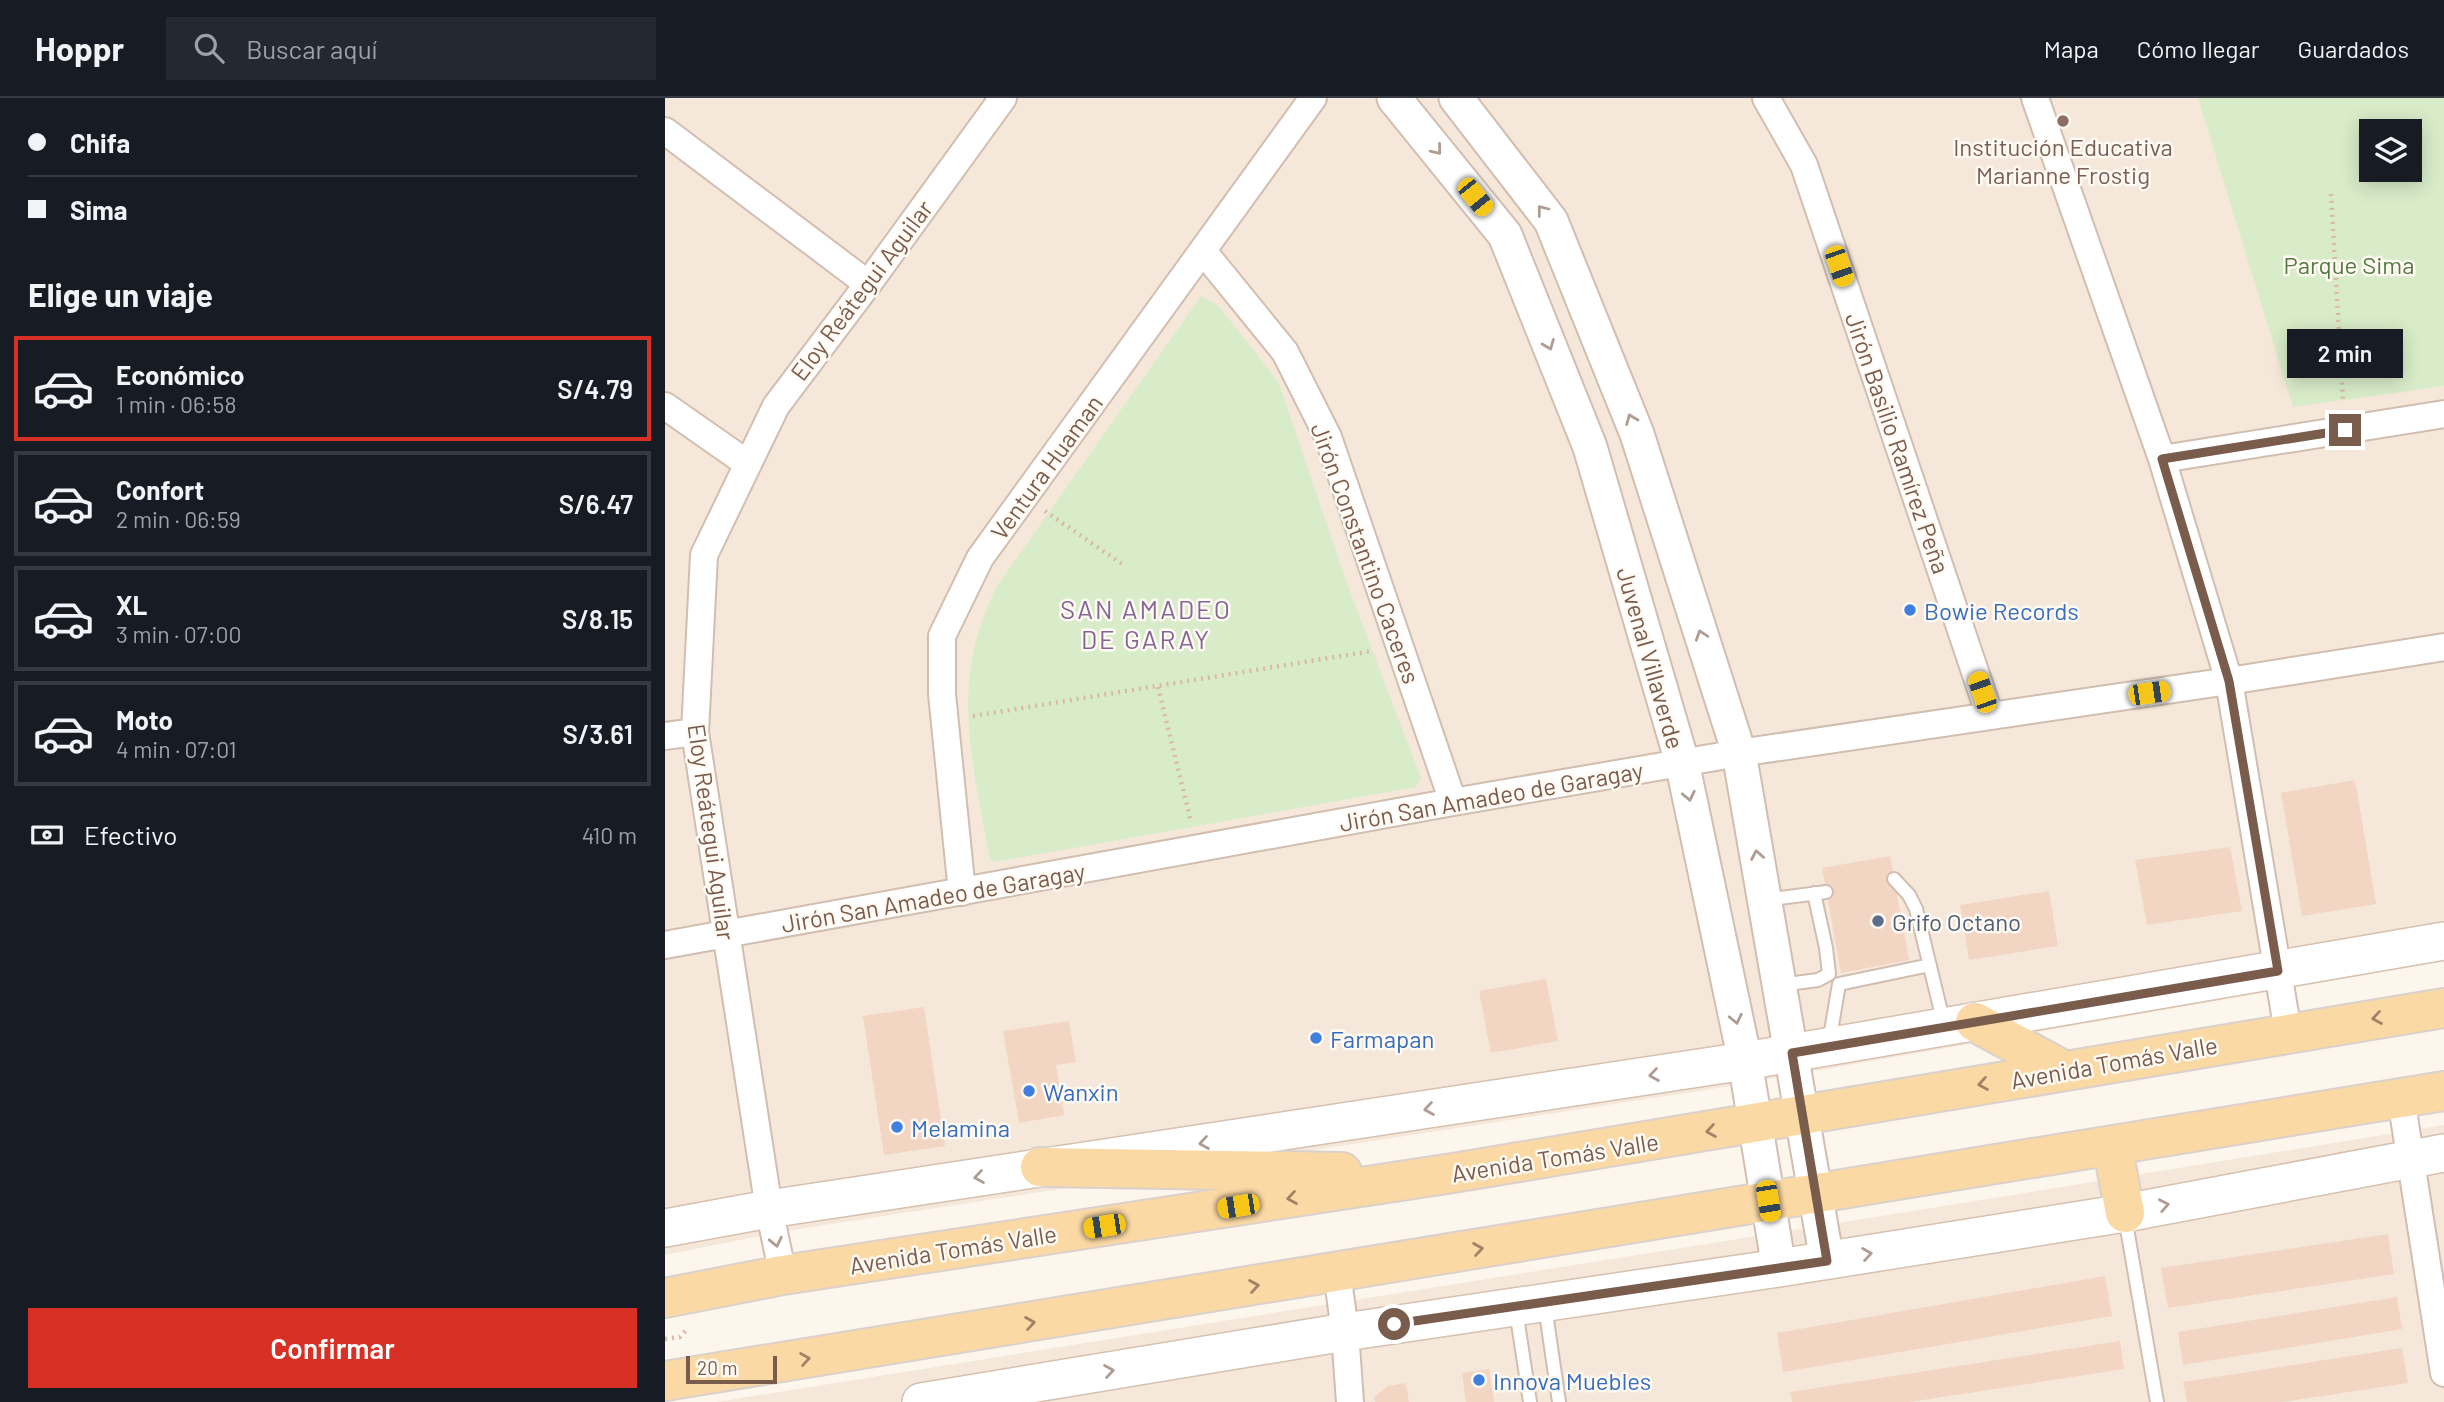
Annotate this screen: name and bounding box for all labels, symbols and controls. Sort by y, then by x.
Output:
search box [166,17,656,80]
text: Hoppr [35,28,124,68]
icon: search [190,29,228,67]
text: Buscar aquí [246,33,377,64]
text: Mapa [2044,34,2099,63]
text: Cómo llegar [2137,34,2259,63]
text: Guardados [2297,34,2409,63]
marker: Institución Educativa Marianne Frostig [2055,113,2071,129]
map controls [2359,119,2422,182]
button: layers [2359,119,2422,182]
text: Chifa [70,127,130,158]
place label: Institución Educativa Marianne Frostig [1953,132,2173,189]
one-way arrow [1429,143,1442,155]
car [1454,174,1497,220]
text: Sima [70,194,128,225]
street label: Eloy Reátegui Aguilar [784,194,938,386]
one-way arrow [1538,205,1551,218]
car [1823,243,1856,289]
park label: Parque Sima [2284,250,2414,279]
text: Elige un viaje [28,275,213,313]
street label: Jirón Basilio Ramírez Peña [1840,309,1956,577]
callout: 2 min [2287,328,2403,378]
one-way arrow [1541,339,1555,351]
text: 2 min [2318,339,2372,367]
icon: car [32,357,95,420]
text: Económico [116,359,245,390]
text: S/4.79 [557,373,633,404]
street label: Ventura Huaman [984,389,1108,545]
text: 1 min · 06:58 [116,390,236,418]
one-way arrow [1626,414,1640,426]
route end [2329,414,2361,446]
street label: Jirón Constantino Caceres [1305,419,1427,687]
icon: car [32,472,95,535]
text: Confort [116,474,204,505]
text: S/6.47 [559,488,633,519]
text: 2 min · 06:59 [116,505,241,533]
street label: Juvenal Villaverde [1611,564,1691,752]
icon: car [32,587,95,650]
text: XL [116,589,147,620]
district label: SAN AMADEO DE GARAY [1060,593,1232,654]
place label: Bowie Records [1924,596,2079,625]
marker: Bowie Records [1902,602,1918,618]
text: S/8.15 [562,603,633,634]
text: 3 min · 07:00 [116,620,241,648]
one-way arrow [1695,630,1710,642]
car [1966,669,1999,715]
car [2127,680,2172,706]
icon: car [32,702,95,765]
text: Moto [116,704,173,735]
text: S/3.61 [562,718,633,749]
street label: Eloy Reátegui Aguilar [682,722,742,942]
text: 4 min · 07:01 [116,735,237,763]
street label: Jirón San Amadeo de Garagay [1337,755,1645,837]
one-way arrow [1681,790,1695,802]
icon: cash [28,816,66,854]
text: Efectivo [84,819,177,850]
text: 410 m [582,821,637,849]
one-way arrow [1750,849,1765,861]
street label: Jirón San Amadeo de Garagay [779,856,1087,938]
place label: Grifo Octano [1892,907,2021,936]
marker: Grifo Octano [1870,913,1886,929]
one-way arrow [2371,1010,2382,1025]
one-way arrow [1728,1013,1743,1025]
place label: Farmapan [1330,1024,1434,1053]
marker: Farmapan [1308,1030,1324,1046]
street label: Avenida Tomás Valle [2008,1030,2220,1094]
one-way arrow [1648,1068,1659,1083]
one-way arrow [1977,1076,1989,1091]
place label: Wanxin [1043,1077,1119,1106]
marker: Wanxin [1021,1083,1037,1099]
one-way arrow [1423,1101,1434,1116]
place label: Melamina [911,1113,1010,1142]
marker: Melamina [889,1119,905,1135]
one-way arrow [1705,1123,1717,1138]
street label: Avenida Tomás Valle [1449,1126,1661,1188]
one-way arrow [1198,1135,1209,1150]
one-way arrow [973,1169,984,1184]
car [1755,1179,1782,1223]
one-way arrow [1286,1190,1298,1205]
car [1216,1192,1261,1220]
one-way arrow [2158,1199,2170,1214]
car [1082,1212,1127,1240]
street label: Avenida Tomás Valle [847,1218,1059,1280]
one-way arrow [767,1236,782,1248]
one-way arrow [1473,1242,1484,1257]
one-way arrow [1861,1247,1873,1262]
one-way arrow [1248,1279,1260,1294]
button: Confirmar [28,1308,637,1388]
route start [1378,1308,1410,1340]
one-way arrow [1024,1316,1035,1331]
one-way arrow [799,1352,811,1367]
scale bar [686,1353,777,1385]
text: 20 m [697,1356,737,1379]
one-way arrow [1103,1364,1115,1379]
place label: Innova Muebles [1493,1366,1651,1395]
marker: Innova Muebles [1471,1372,1487,1388]

